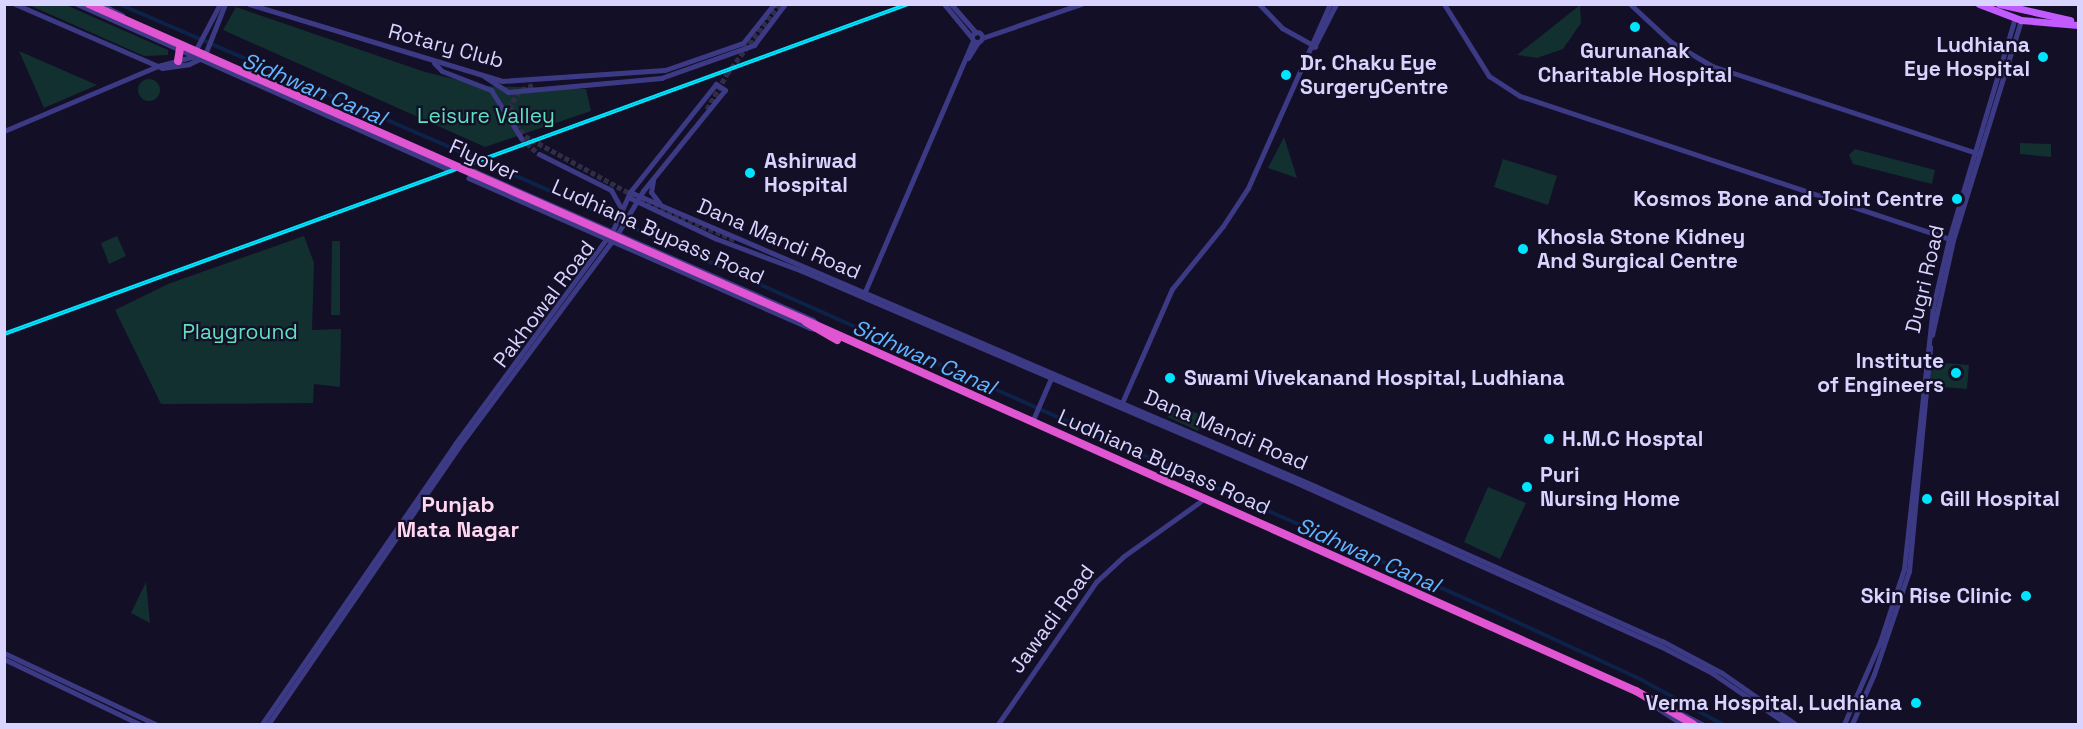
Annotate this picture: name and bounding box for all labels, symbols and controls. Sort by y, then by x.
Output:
street label: Rotary Club [385,18,507,74]
marker: Gurunanak Charitable Hospital [1626,18,1644,36]
place label: Ludhiana Eye Hospital [1904,32,2030,82]
place label: Gurunanak Charitable Hospital [1538,38,1732,88]
water label: Sidhwan Canal [238,47,390,131]
marker: Ludhiana Eye Hospital [2034,48,2052,66]
place label: Dr. Chaku Eye SurgeryCentre [1300,50,1448,100]
marker: Dr. Chaku Eye SurgeryCentre [1277,66,1295,84]
park label: Leisure Valley [417,103,555,129]
street label: Flyover [445,134,523,186]
place label: Ashirwad Hospital [764,148,857,198]
marker: Ashirwad Hospital [741,164,759,182]
street label: Ludhiana Bypass Road [548,174,768,290]
place label: Kosmos Bone and Joint Centre [1633,186,1944,212]
marker: Kosmos Bone and Joint Centre [1948,190,1966,208]
street label: Dana Mandi Road [694,193,864,285]
street label: Dugri Road [1900,222,1950,336]
place label: Khosla Stone Kidney And Surgical Centre [1537,224,1745,274]
street label: Pakhowal Road [488,236,600,372]
marker: Khosla Stone Kidney And Surgical Centre [1514,240,1532,258]
water label: Sidhwan Canal [848,314,1000,400]
park label: Playground [182,319,298,345]
place label: Institute of Engineers [1817,348,1944,398]
place label: Swami Vivekanand Hospital, Ludhiana [1184,365,1565,391]
marker: Institute of Engineers [1949,366,1963,380]
marker: Swami Vivekanand Hospital, Ludhiana [1161,369,1179,387]
street label: Dana Mandi Road [1141,384,1311,476]
street label: Ludhiana Bypass Road [1054,404,1274,520]
place label: H.M.C Hosptal [1562,426,1703,452]
marker: H.M.C Hosptal [1540,430,1558,448]
place label: Puri Nursing Home [1540,462,1680,512]
marker: Puri Nursing Home [1518,478,1536,496]
place label: Gill Hospital [1940,486,2060,512]
marker: Gill Hospital [1918,490,1936,508]
district label: Punjab Mata Nagar [397,491,519,542]
water label: Sidhwan Canal [1292,512,1444,598]
street label: Jawadi Road [1004,560,1100,678]
place label: Skin Rise Clinic [1861,583,2012,609]
marker: Skin Rise Clinic [2017,587,2035,605]
place label: Verma Hospital, Ludhiana [1645,690,1902,716]
marker: Verma Hospital, Ludhiana [1907,694,1925,712]

